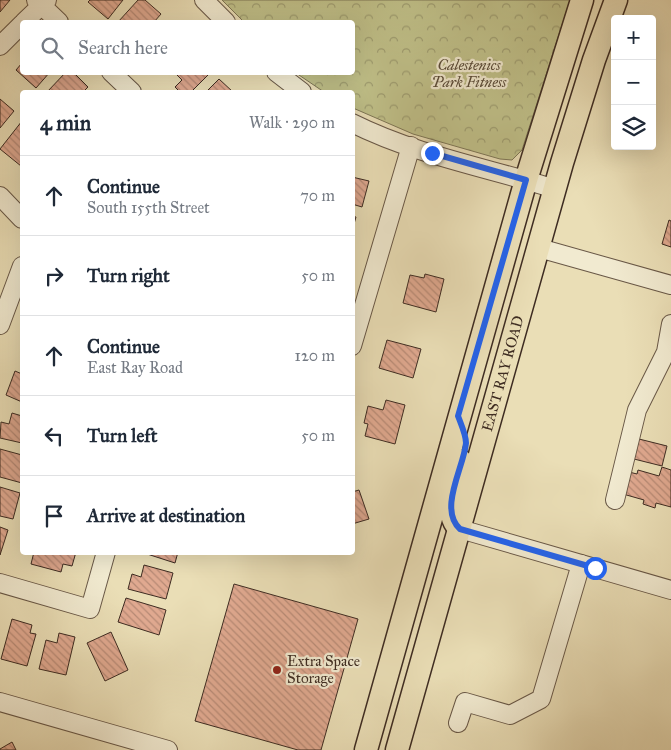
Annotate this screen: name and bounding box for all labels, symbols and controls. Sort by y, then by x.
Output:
map controls [611,15,656,150]
button: + [611,15,656,60]
search box [20,20,355,75]
icon: search [38,34,66,62]
text: Search here [78,36,168,59]
park label: Calestenics Park Fitness [432,56,507,91]
button: − [611,60,656,105]
button: layers [611,105,656,150]
text: 4 min [40,110,91,136]
text: Walk · 290 m [249,113,335,132]
route end [421,142,444,165]
text: Continue [87,175,160,198]
icon: ahead [40,182,68,210]
text: 70 m [300,186,335,205]
text: South 155th Street [87,198,210,217]
icon: right [40,262,68,290]
text: Turn right [87,264,170,287]
text: 50 m [301,266,335,285]
street label: EAST RAY ROAD [478,313,528,434]
text: Continue [87,335,160,358]
icon: ahead [40,342,68,370]
text: 120 m [295,346,335,365]
text: East Ray Road [87,358,183,377]
icon: left [40,422,68,450]
text: Turn left [87,424,157,447]
text: 50 m [301,426,335,445]
icon: arrive [40,502,68,530]
text: Arrive at destination [87,504,245,527]
route start [584,557,607,580]
place label: Extra Space Storage [287,652,360,687]
marker: Extra Space Storage [271,664,283,676]

